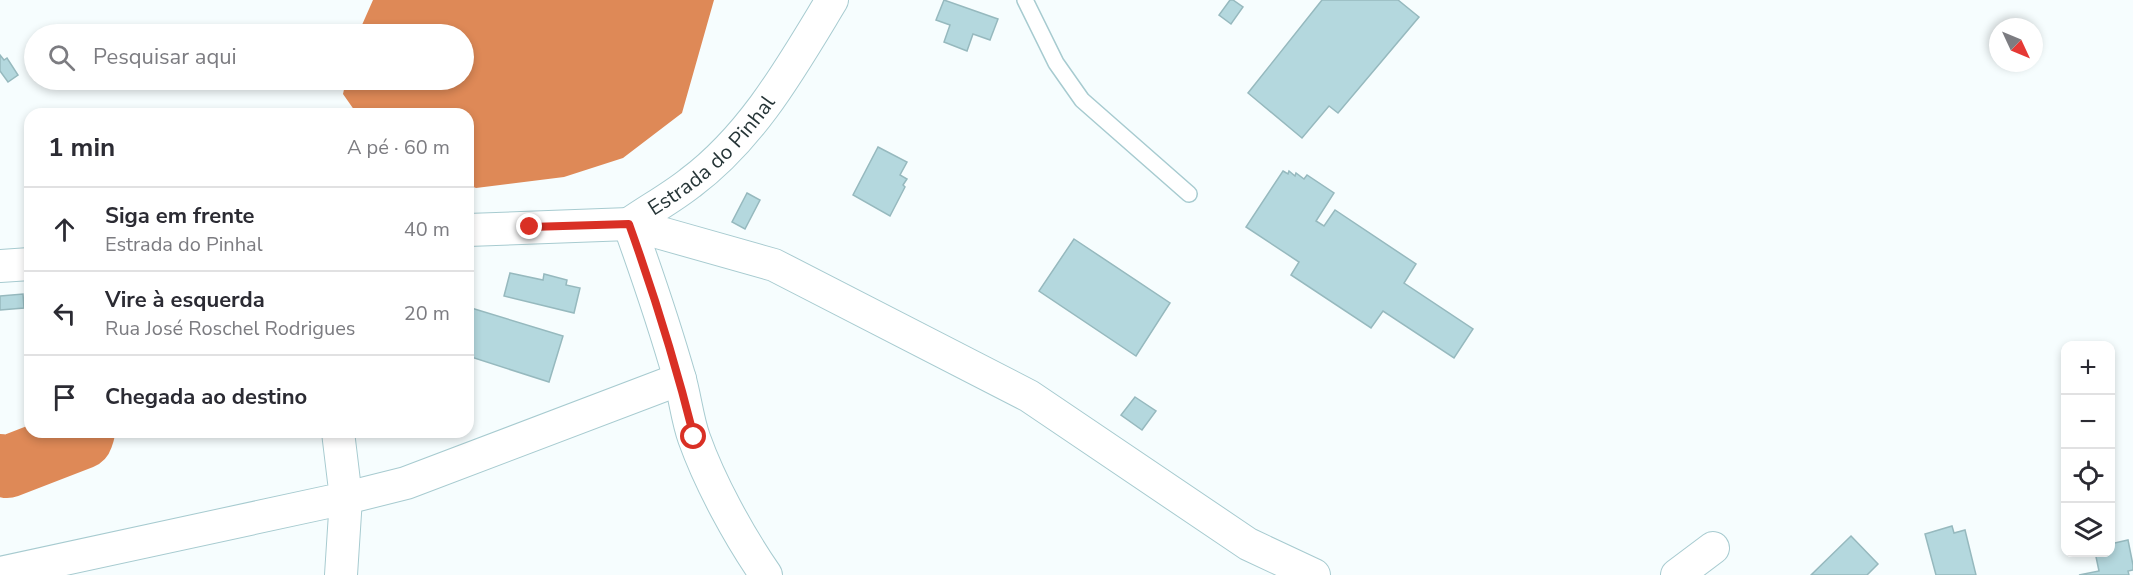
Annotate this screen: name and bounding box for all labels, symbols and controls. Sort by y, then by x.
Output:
north arrow [1989,18,2043,72]
search box [24,24,474,90]
icon: search [45,41,78,74]
text: Pesquisar aqui [93,42,237,72]
street label: Estrada do Pinhal [643,89,782,222]
text: 1 min [48,130,115,165]
text: A pé · 60 m [347,134,450,161]
text: Siga em frente [105,201,254,231]
icon: ahead [48,213,81,246]
route end [516,213,542,239]
text: 40 m [404,216,450,243]
text: Estrada do Pinhal [105,231,263,258]
text: Vire à esquerda [105,285,265,315]
icon: left [48,297,81,330]
text: 20 m [404,300,450,327]
text: Rua José Roschel Rodrigues [105,315,355,342]
map controls [2061,341,2115,557]
button: + [2061,341,2115,395]
icon: arrive [48,381,81,414]
text: Chegada ao destino [105,382,307,412]
button: − [2061,395,2115,449]
route start [680,423,706,449]
button: locate [2061,449,2115,503]
button: layers [2061,503,2115,557]

